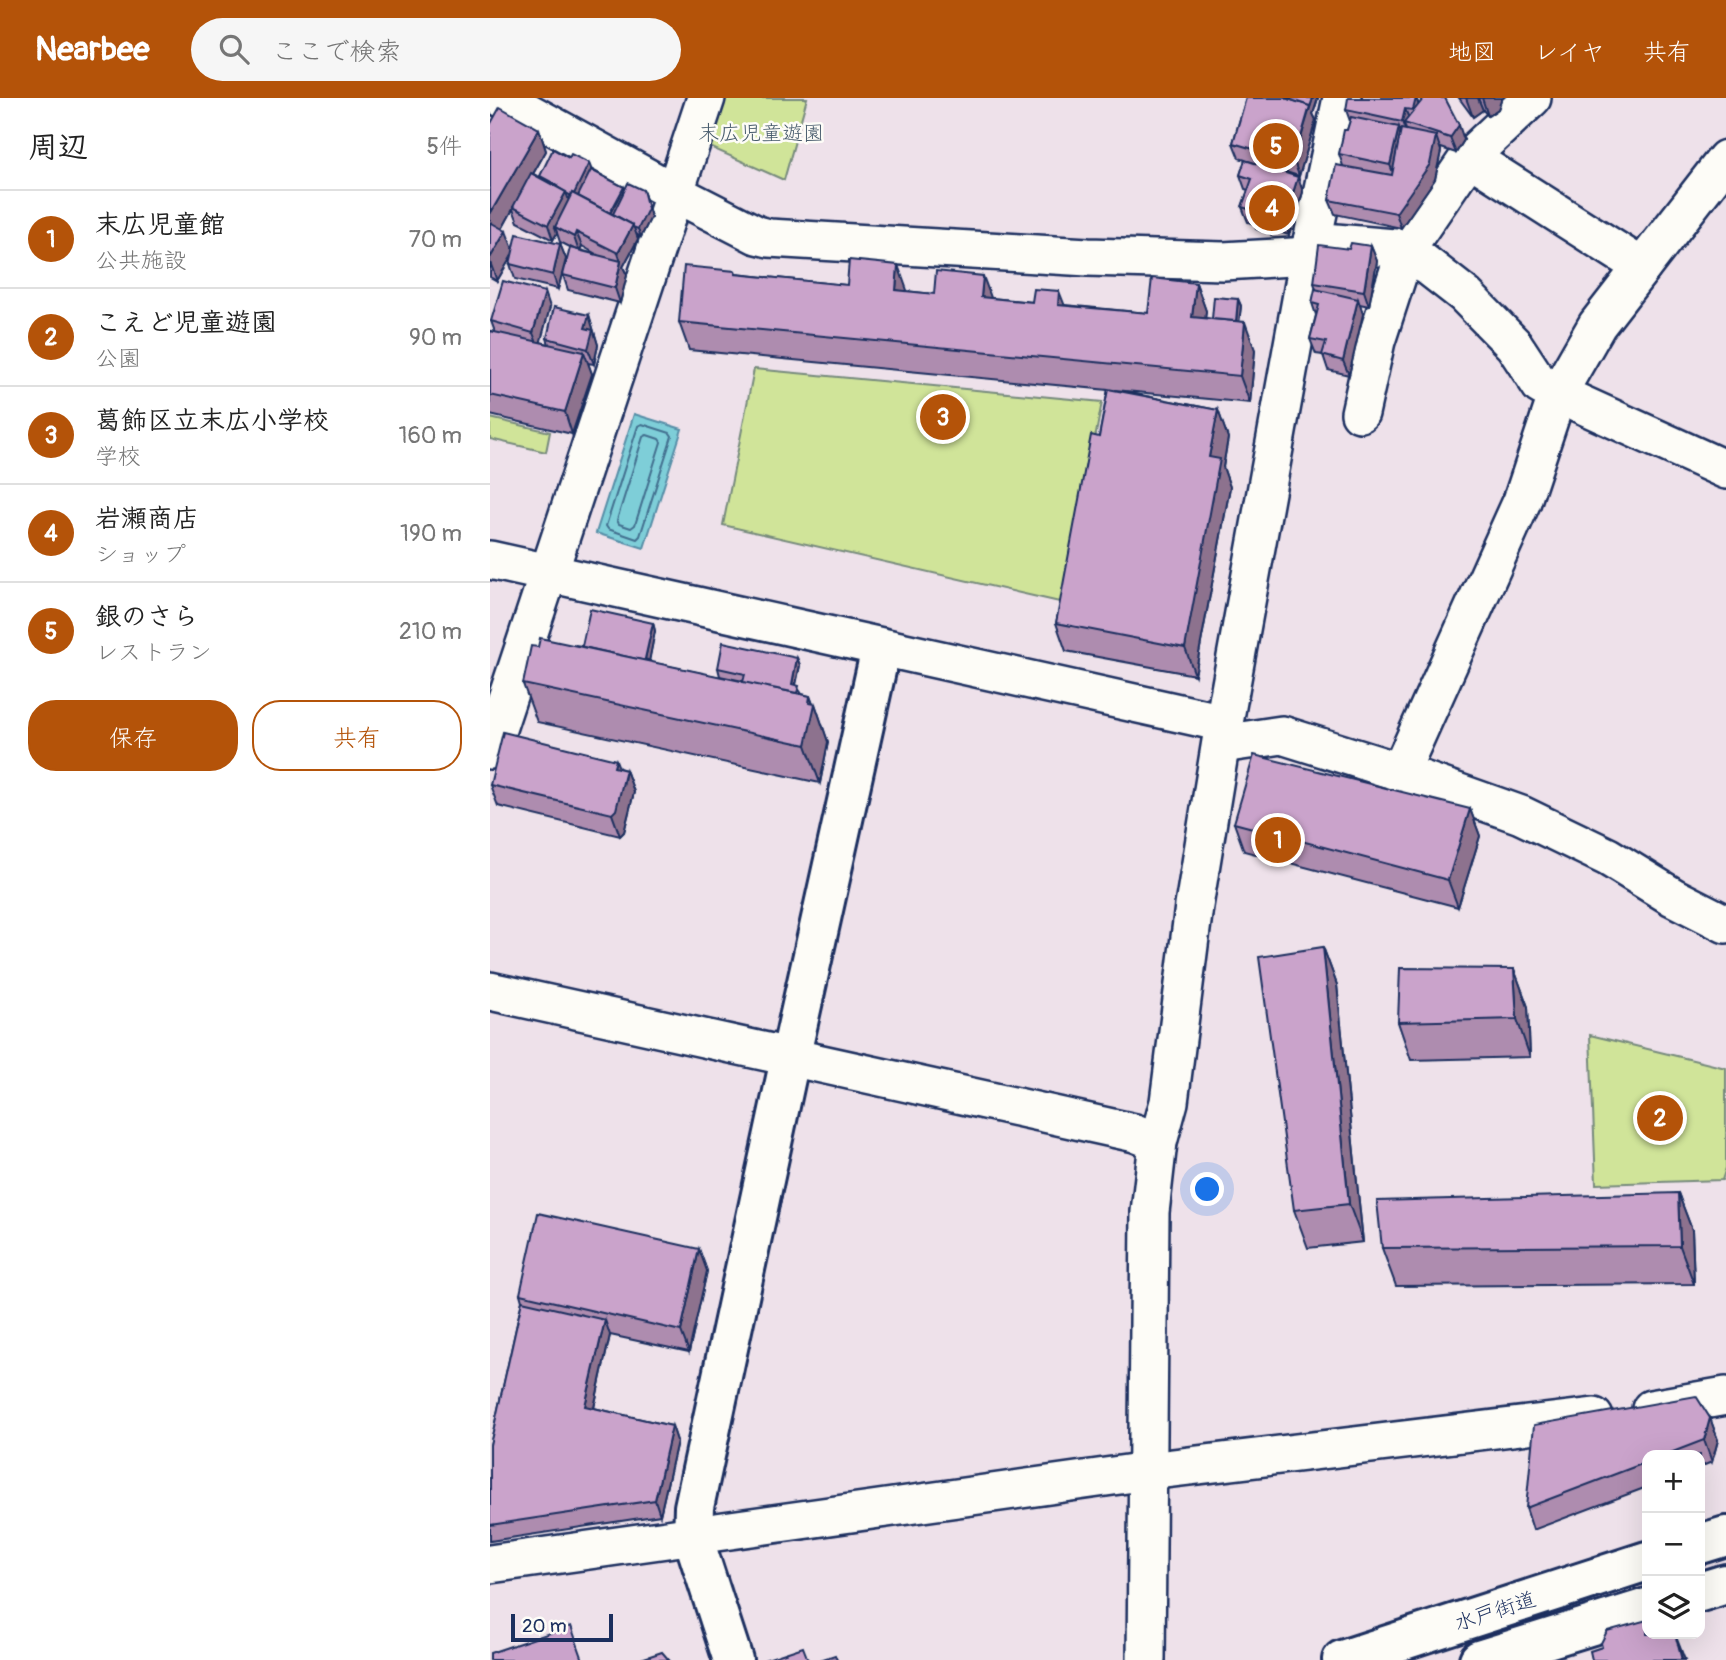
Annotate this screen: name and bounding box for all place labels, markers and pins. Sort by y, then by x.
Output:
pin: 5 [1253,120,1299,172]
pin: 4 [1249,182,1295,234]
pin: 3 [920,391,966,443]
pin: 1 [1255,814,1301,866]
pin: 2 [1637,1092,1683,1144]

